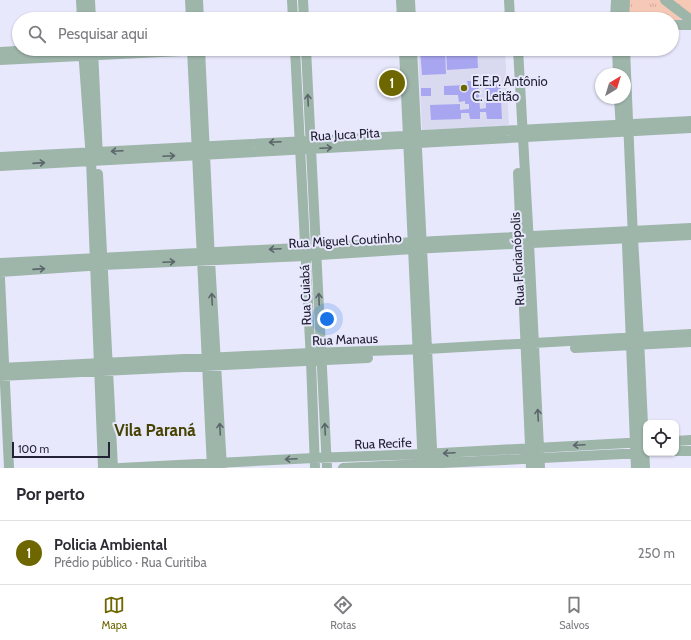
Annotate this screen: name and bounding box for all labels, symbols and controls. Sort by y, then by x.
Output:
search box [12,12,679,56]
icon: search [26,23,48,45]
text: Pesquisar aqui [58,25,148,43]
pin: 1 [379,68,405,98]
north arrow [595,68,631,104]
place label: E.E.P. Antônio C. Leitão [472,73,548,104]
marker: E.E.P. Antônio C. Leitão [459,83,469,93]
one-way arrow [304,94,312,107]
street label: Rua Juca Pita [310,124,381,144]
one-way arrow [269,138,282,146]
one-way arrow [320,144,333,151]
one-way arrow [111,147,124,154]
one-way arrow [162,153,175,160]
one-way arrow [32,160,45,167]
street label: Rua Florianópolis [507,211,527,306]
street label: Rua Miguel Coutinho [288,229,402,251]
one-way arrow [269,245,282,253]
one-way arrow [162,258,175,266]
street label: Rua Cuiabá [296,264,314,326]
one-way arrow [32,266,45,273]
one-way arrow [209,293,216,306]
one-way arrow [315,293,322,306]
your location [317,309,337,329]
street label: Rua Manaus [312,330,379,348]
one-way arrow [534,409,541,422]
district label: Vila Paraná [114,420,196,440]
map controls [643,420,679,456]
button: locate [643,420,679,456]
one-way arrow [216,423,223,436]
one-way arrow [322,423,329,436]
street label: Rua Recife [354,434,412,452]
scale bar [12,440,110,459]
one-way arrow [573,441,586,449]
text: 100 m [18,442,49,456]
one-way arrow [443,449,456,456]
one-way arrow [285,455,298,463]
text: Por perto [16,484,85,504]
text: Policia Ambiental [54,536,167,554]
text: 1 [27,545,31,561]
text: 250 m [638,545,675,561]
text: Prédio público · Rua Curitiba [54,554,207,570]
tab: Mapa [102,594,127,632]
tab: Rotas [330,594,356,632]
tab: Salvos [559,594,589,632]

